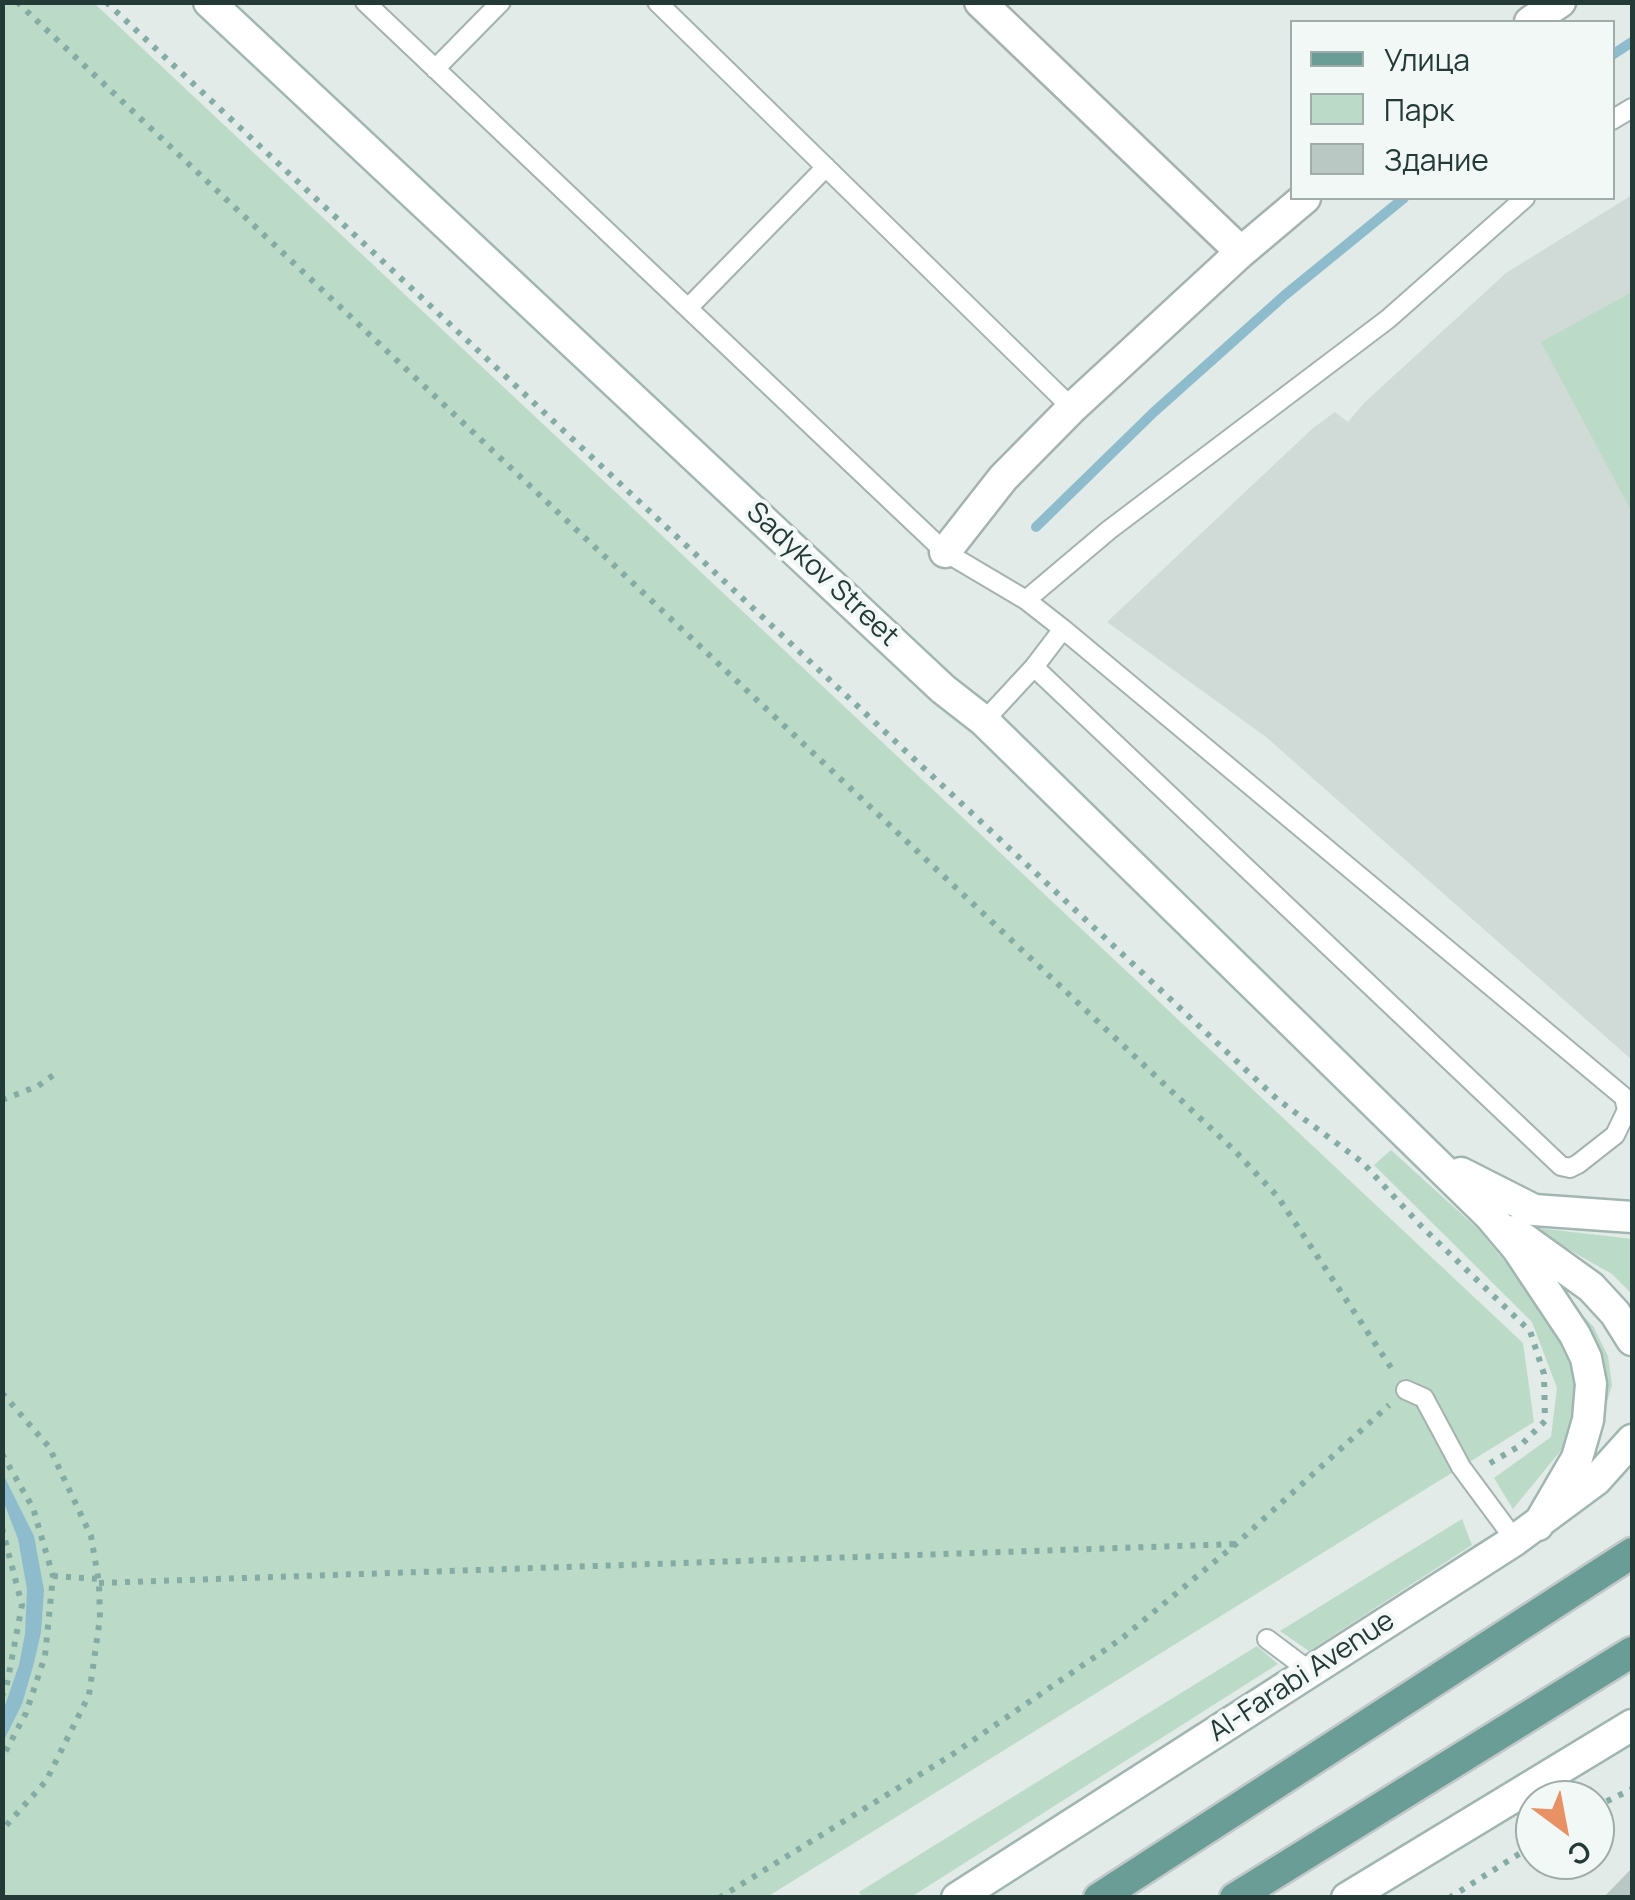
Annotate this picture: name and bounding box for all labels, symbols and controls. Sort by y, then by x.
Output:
legend [1290,20,1615,200]
text: Улица [1384,39,1470,80]
text: Парк [1384,89,1454,130]
text: Здание [1384,139,1489,180]
street label: Sadykov Street [739,496,905,654]
street label: Al-Farabi Avenue [1203,1604,1401,1750]
north arrow [1515,1780,1615,1880]
text: С [1561,1832,1599,1875]

